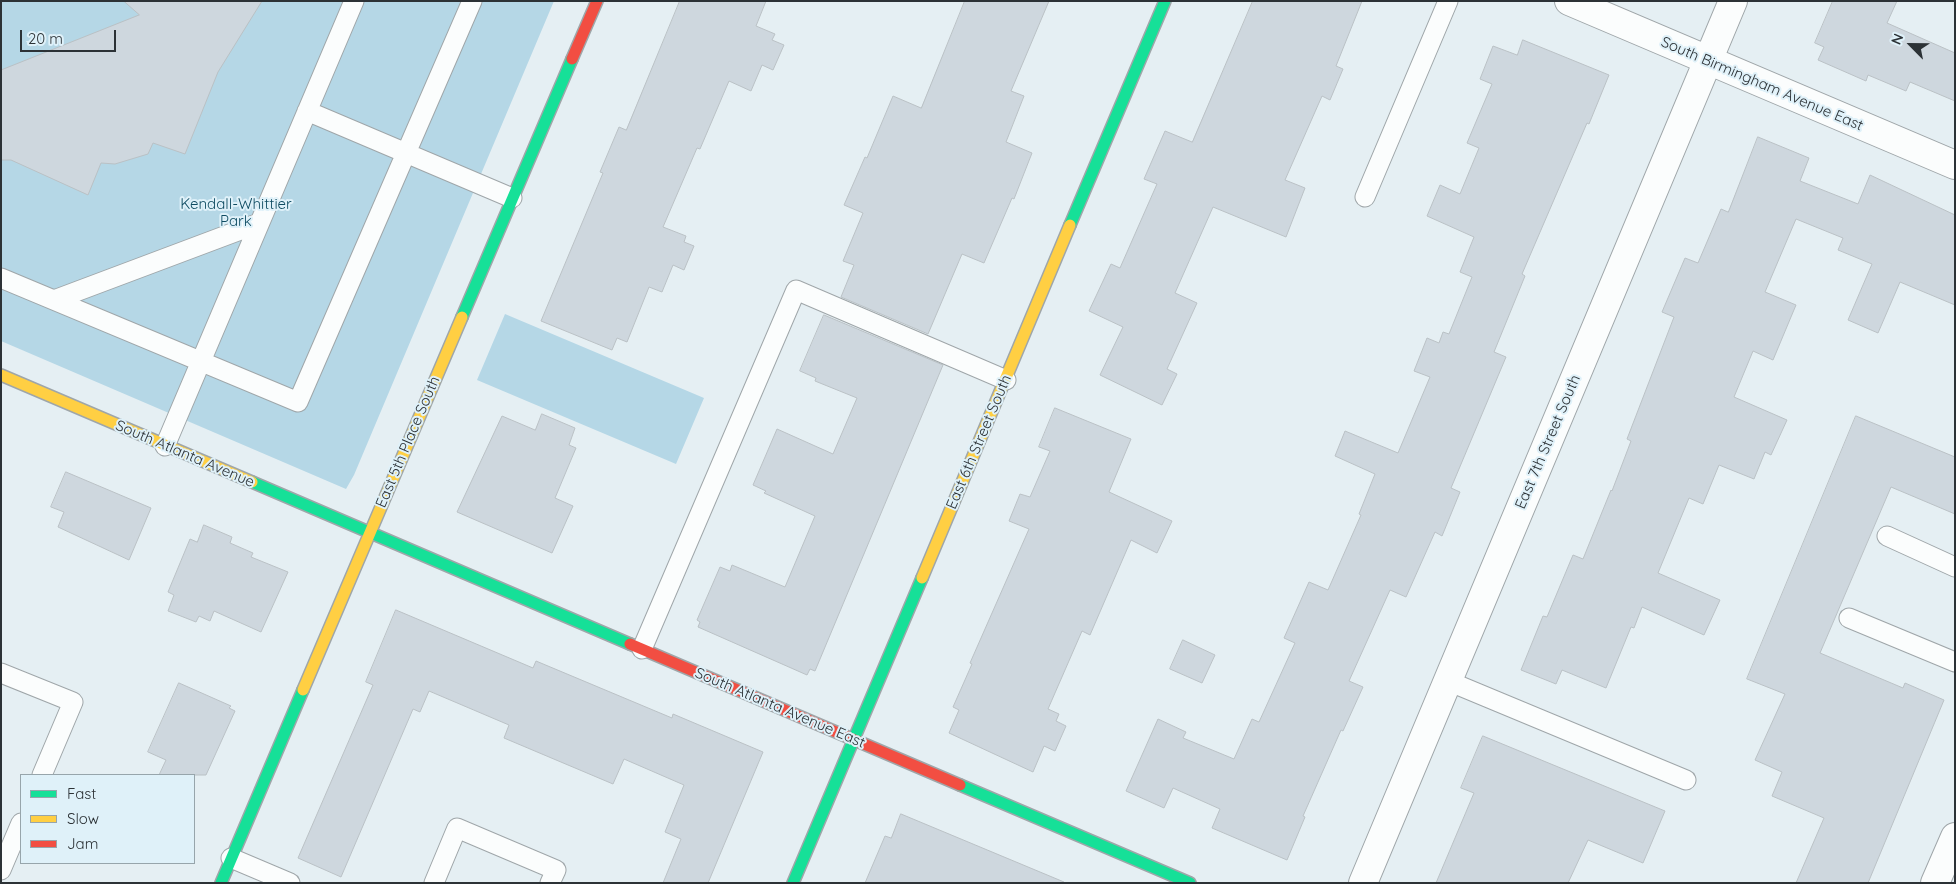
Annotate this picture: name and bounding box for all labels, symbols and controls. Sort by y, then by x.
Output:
scale bar [22,20,119,52]
north arrow [1886,20,1936,70]
text: 20 m [28,29,63,48]
text: N [1887,31,1907,47]
street label: South Birmingham Avenue East [1658,33,1866,135]
park label: Kendall-Whittier Park [180,195,292,230]
street label: East 6th Street South [943,372,1015,512]
street label: East 7th Street South [1512,372,1584,512]
street label: East 5th Place South [372,374,444,510]
street label: South Atlanta Avenue [113,417,257,491]
street label: South Atlanta Avenue East [692,664,868,752]
legend [20,774,195,864]
text: Fast [67,784,96,803]
text: Slow [67,809,99,828]
text: Jam [67,834,98,853]

